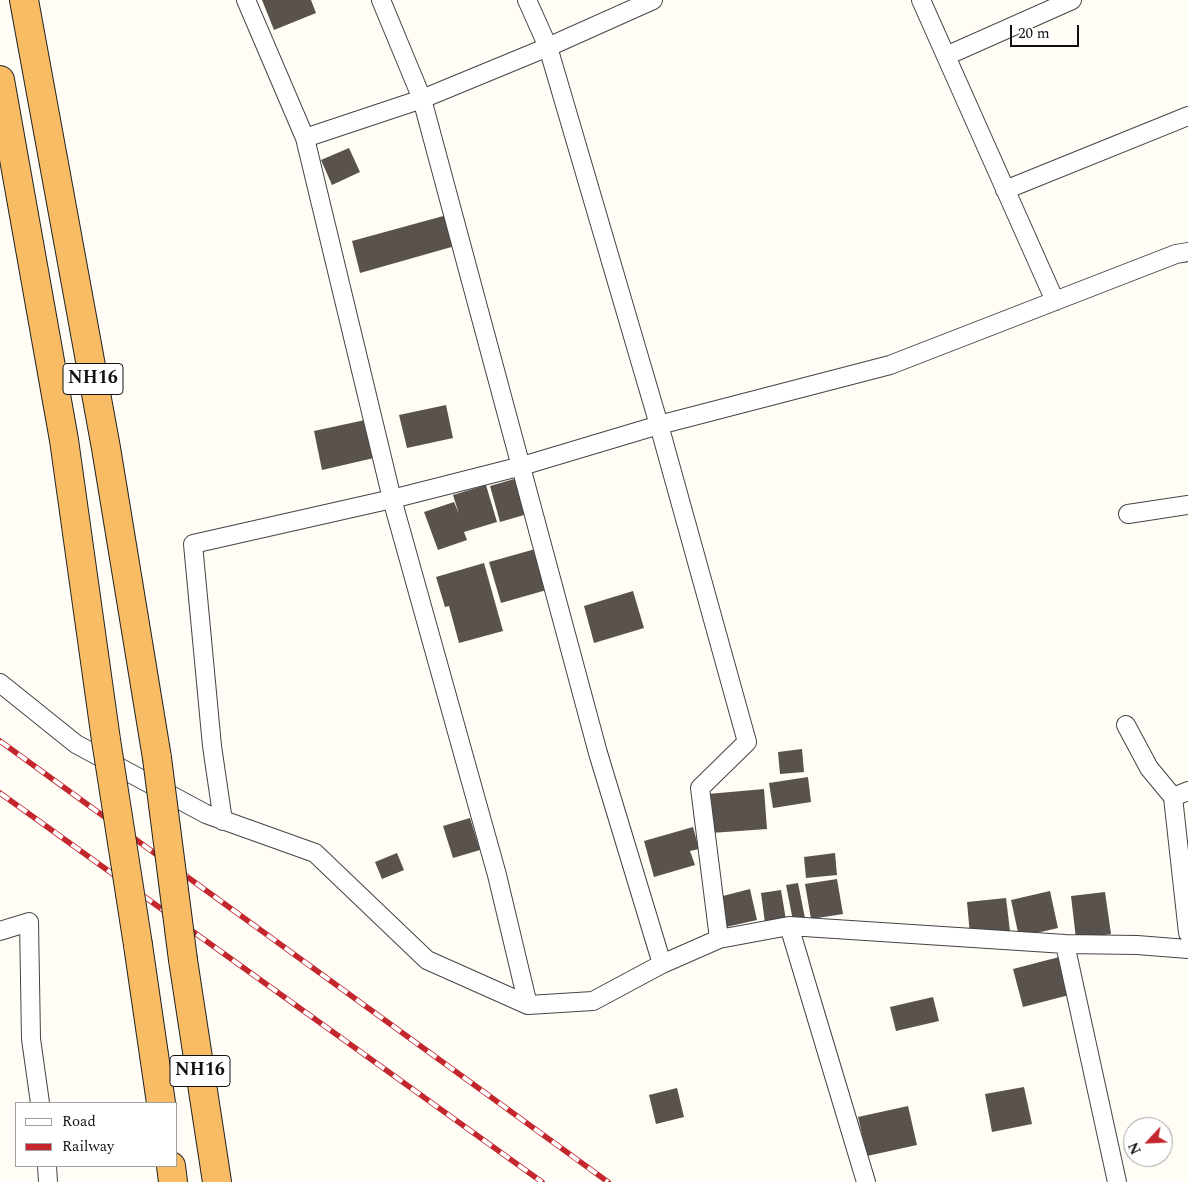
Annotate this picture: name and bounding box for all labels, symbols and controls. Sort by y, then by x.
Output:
scale bar [1013,15,1082,47]
text: 20 m [1018,22,1050,45]
road number: NH16 [63,364,123,394]
road number: NH16 [170,1056,230,1086]
legend [15,1102,178,1167]
text: Road [62,1110,96,1133]
north arrow [1123,1117,1173,1167]
text: Railway [62,1135,114,1158]
text: N [1123,1139,1147,1158]

